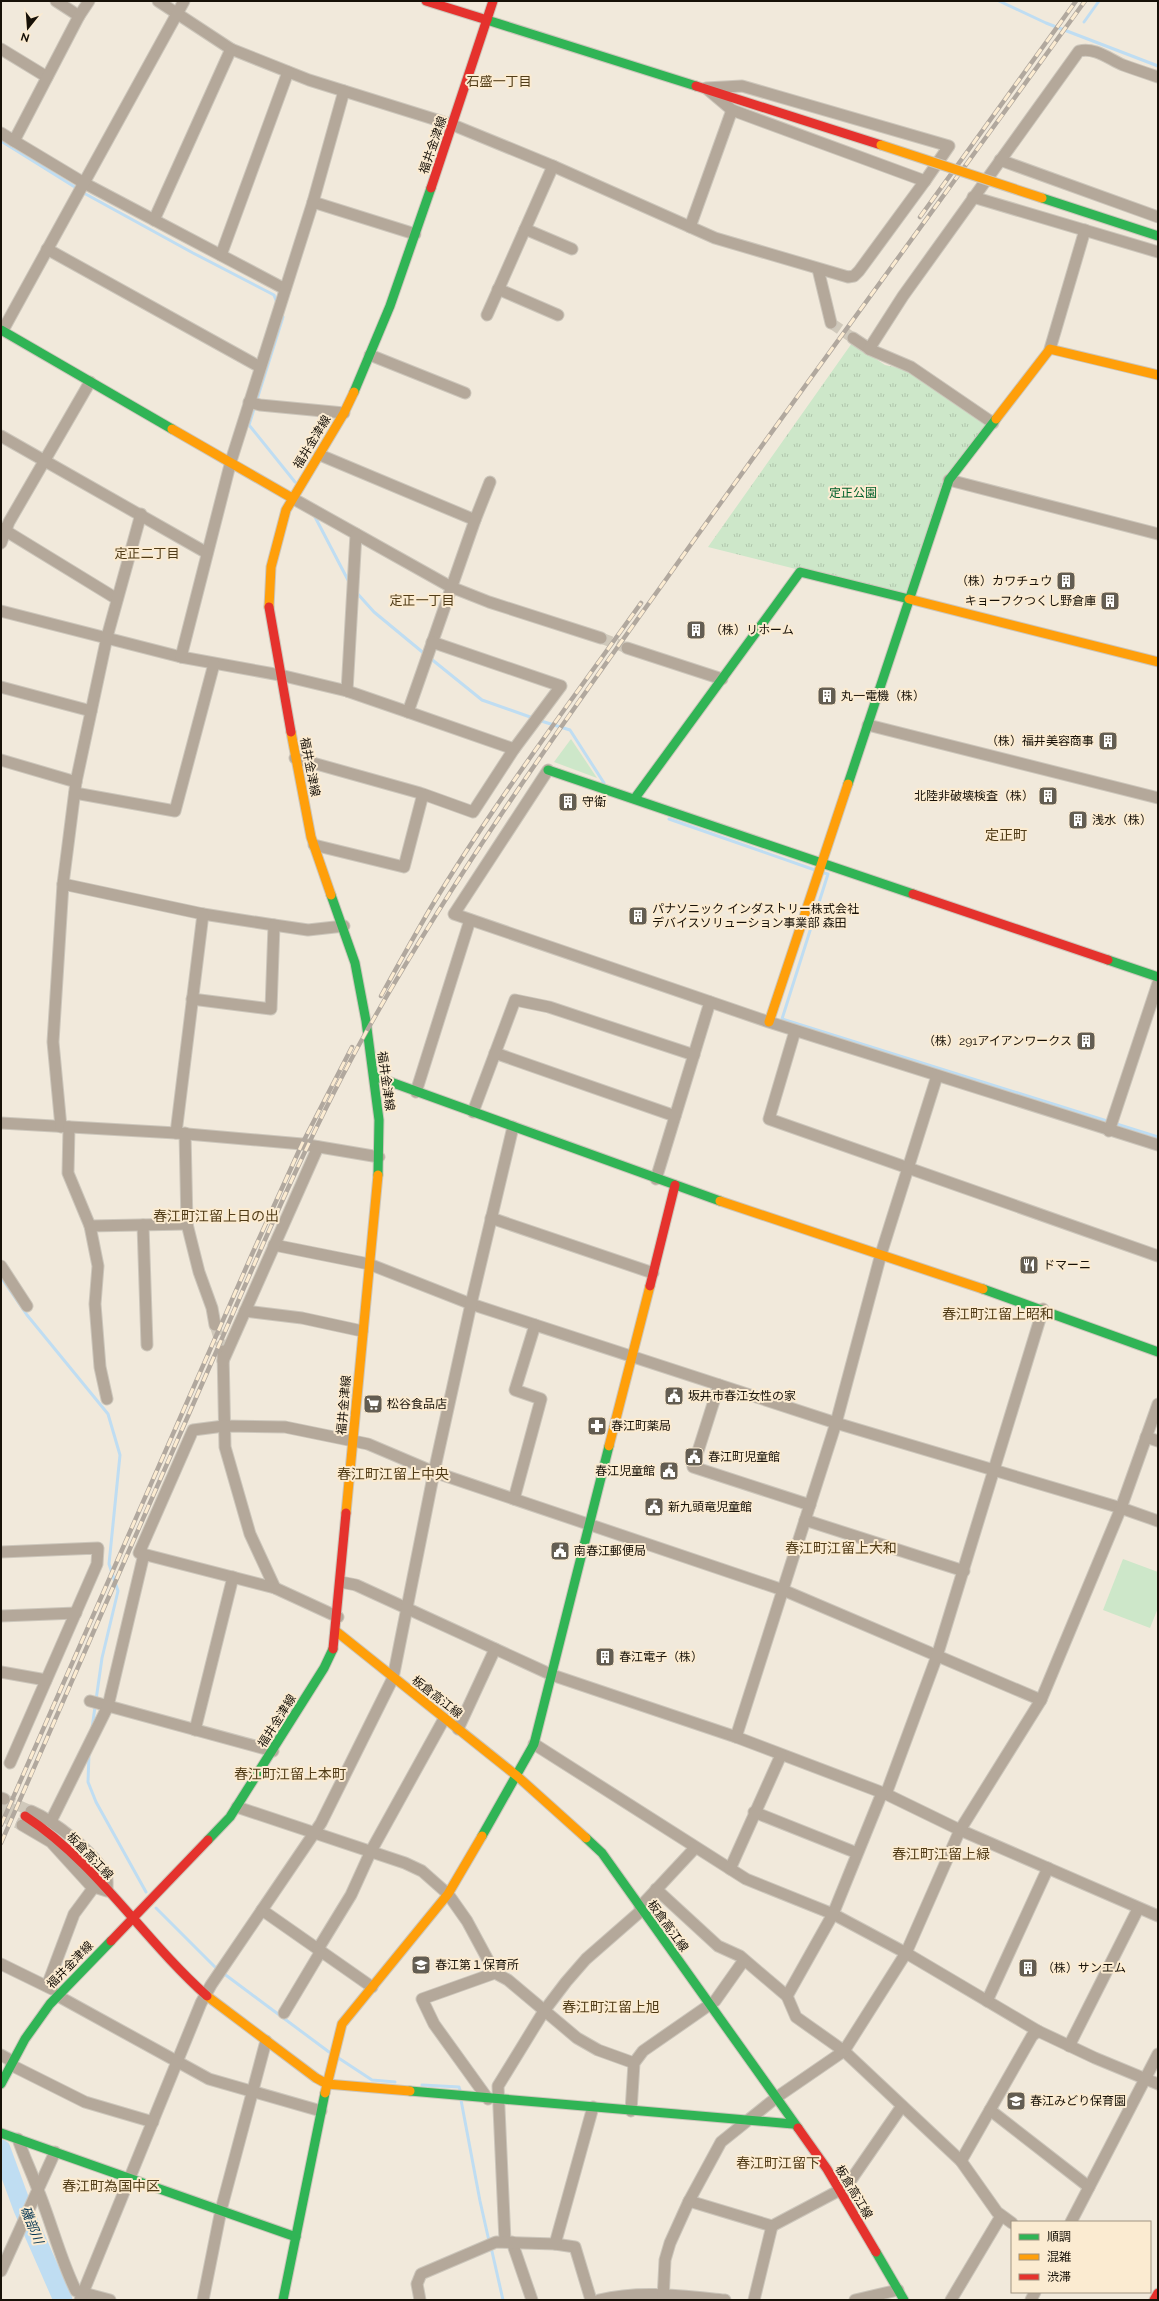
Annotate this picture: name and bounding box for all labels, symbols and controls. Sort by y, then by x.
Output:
north arrow [8,8,48,48]
text: N [19,30,31,45]
district label: 石盛一丁目 [466,74,532,89]
street label: 福井金津線 [417,114,449,176]
street label: 福井金津線 [291,413,333,471]
park label: 定正公園 [829,486,877,500]
district label: 定正二丁目 [114,546,180,561]
building icon: （株）カワチュウ [1055,570,1077,592]
place label: （株）カワチュウ [956,574,1052,588]
building icon: キョーフクつくし野倉庫 [1099,590,1121,612]
district label: 定正一丁目 [389,593,455,608]
place label: キョーフクつくし野倉庫 [965,594,1096,608]
building icon: （株）リホーム [685,619,707,641]
place label: （株）リホーム [710,623,794,637]
building icon: 丸一電機（株） [816,685,838,707]
place label: 丸一電機（株） [841,689,925,703]
building icon: （株）福井美容商事 [1097,730,1119,752]
place label: （株）福井美容商事 [986,734,1094,748]
street label: 福井金津線 [297,736,323,798]
building icon: 北陸非破壊検査（株） [1037,785,1059,807]
place label: 北陸非破壊検査（株） [914,789,1034,803]
building icon: 守衛 [557,791,579,813]
place label: 守衛 [582,795,606,809]
building icon: 浅水（株） [1067,809,1089,831]
place label: 浅水（株） [1092,813,1152,827]
district label: 定正町 [985,827,1027,843]
place label: パナソニック インダストリー株式会社 デバイスソリューション事業部 森田 [652,902,859,930]
building icon: パナソニック インダストリー株式会社 デバイスソリューション事業部 森田 [627,905,649,927]
building icon: （株）291アイアンワークス [1075,1030,1097,1052]
place label: （株）291アイアンワークス [923,1034,1072,1048]
street label: 福井金津線 [375,1050,397,1112]
district label: 春江町江留上日の出 [153,1208,279,1224]
restaurant icon: ドマーニ [1018,1254,1040,1276]
place label: ドマーニ [1043,1258,1091,1272]
district label: 春江町江留上昭和 [942,1306,1054,1322]
street label: 福井金津線 [334,1374,354,1436]
public building icon: 坂井市春江女性の家 [663,1385,685,1407]
place label: 坂井市春江女性の家 [688,1389,796,1403]
supermarket icon: 松谷食品店 [362,1393,384,1415]
place label: 松谷食品店 [387,1397,447,1411]
pharmacy icon: 春江町薬局 [586,1415,608,1437]
place label: 春江町薬局 [611,1419,671,1433]
public building icon: 春江町児童館 [683,1446,705,1468]
place label: 春江町児童館 [708,1450,780,1464]
public building icon: 春江児童館 [658,1460,680,1482]
place label: 春江児童館 [595,1464,655,1478]
district label: 春江町江留上中央 [337,1466,449,1482]
public building icon: 新九頭竜児童館 [643,1496,665,1518]
place label: 新九頭竜児童館 [668,1500,752,1514]
public building icon: 南春江郵便局 [549,1540,571,1562]
district label: 春江町江留上大和 [785,1540,897,1556]
place label: 南春江郵便局 [574,1544,646,1558]
building icon: 春江電子（株） [594,1646,616,1668]
place label: 春江電子（株） [619,1650,703,1664]
street label: 板倉高江線 [409,1673,465,1721]
street label: 福井金津線 [255,1692,299,1750]
district label: 春江町江留上本町 [234,1766,346,1782]
street label: 板倉高江線 [64,1830,116,1882]
district label: 春江町江留上緑 [892,1846,990,1862]
street label: 板倉高江線 [645,1898,691,1954]
street label: 福井金津線 [44,1939,96,1991]
school or university icon: 春江第１保育所 [410,1954,432,1976]
building icon: （株）サンエム [1017,1957,1039,1979]
place label: 春江第１保育所 [435,1958,519,1972]
place label: （株）サンエム [1042,1961,1126,1975]
district label: 春江町江留上旭 [562,1999,660,2015]
school or university icon: 春江みどり保育園 [1005,2090,1027,2112]
place label: 春江みどり保育園 [1030,2094,1126,2108]
district label: 春江町江留下 [736,2155,820,2171]
street label: 板倉高江線 [833,2163,875,2221]
district label: 春江町為国中区 [62,2178,160,2194]
water label: 磯部川 [18,2204,47,2248]
legend [1011,2221,1151,2293]
text: 順調 [1047,2230,1071,2244]
text: 混雑 [1047,2250,1071,2264]
text: 渋滞 [1047,2270,1071,2284]

